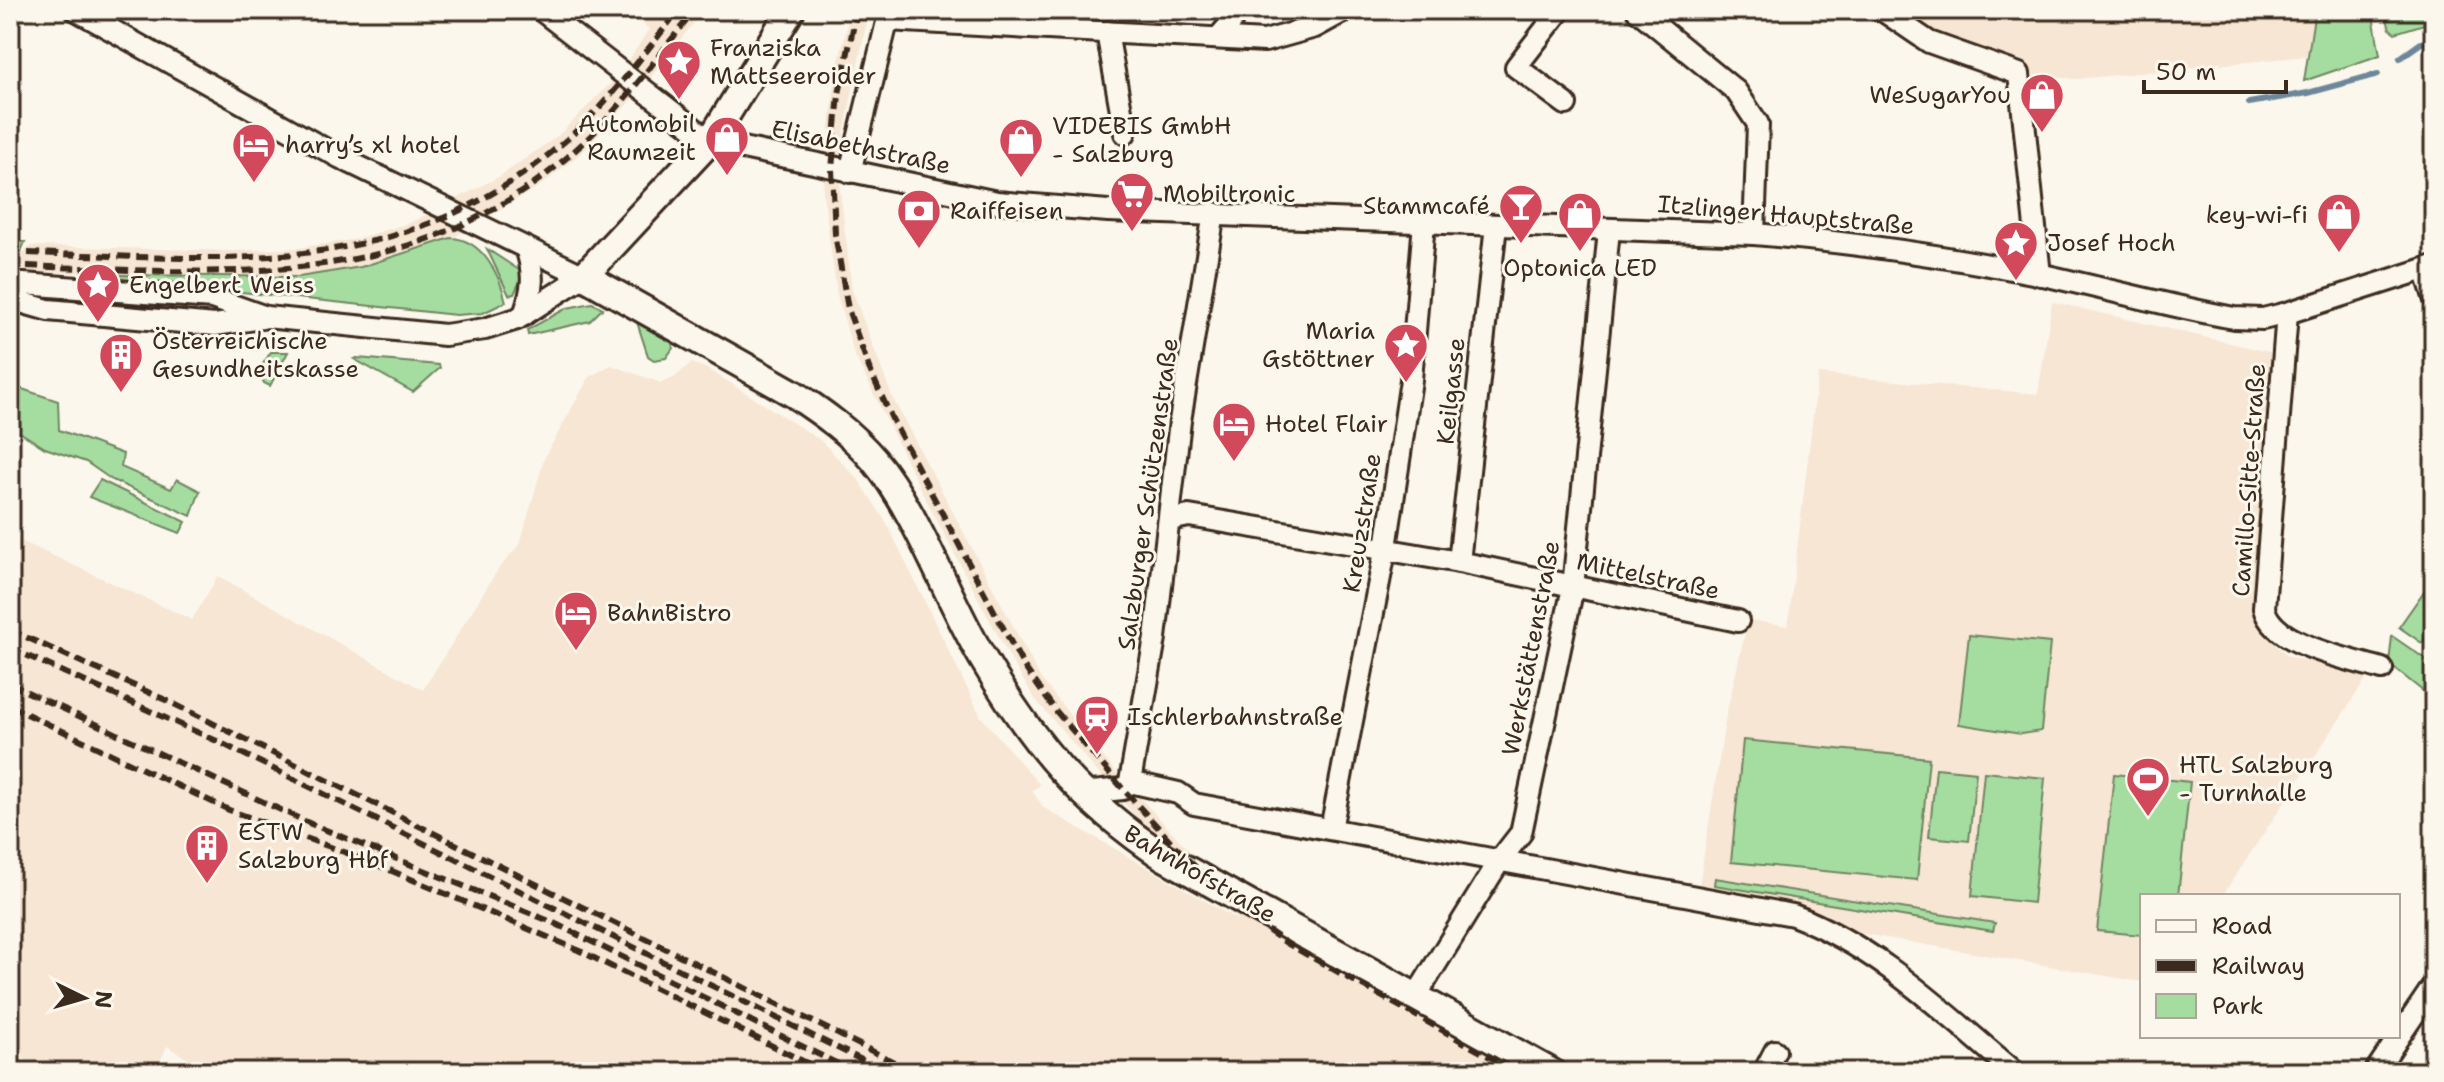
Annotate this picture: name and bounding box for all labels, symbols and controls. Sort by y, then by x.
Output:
place label: Franziska Mattseeroider [710,32,876,92]
place icon: Franziska Mattseeroider [655,38,703,101]
scale bar [2144,44,2286,94]
text: 50 m [2156,56,2216,88]
shop icon: WeSugarYou [2018,71,2066,134]
place label: WeSugarYou [1869,79,2011,111]
place label: Automobil Raumzeit [578,108,697,168]
place label: VIDEBIS GmbH - Salzburg [1052,110,1232,170]
street label: Elisabethstraße [769,112,953,182]
shop icon: Automobil Raumzeit [703,114,751,177]
shop icon: VIDEBIS GmbH - Salzburg [997,116,1045,179]
hotel icon: harry’s xl hotel [230,121,278,184]
place label: harry’s xl hotel [285,129,460,161]
supermarket icon: Mobiltronic [1108,170,1156,233]
place label: Mobiltronic [1163,178,1296,210]
bar icon: Stammcafé [1497,182,1545,245]
bank icon: Raiffeisen [895,187,943,250]
street label: Itzlinger Hauptstraße [1656,188,1916,242]
place label: Stammcafé [1363,190,1490,222]
shop icon: Optonica LED [1556,190,1604,253]
shop icon: key-wi-fi [2315,191,2363,254]
place label: Raiffeisen [950,195,1063,227]
place label: key-wi-fi [2206,199,2308,231]
place icon: Josef Hoch [1992,219,2040,282]
place label: Josef Hoch [2047,227,2176,259]
place label: Optonica LED [1503,252,1657,284]
place icon: Engelbert Weiss [74,261,122,324]
place label: Engelbert Weiss [129,269,315,301]
place label: Maria Gstöttner [1262,315,1375,375]
place icon: Maria Gstöttner [1382,321,1430,384]
place label: Österreichische Gesundheitskasse [152,325,359,385]
building icon: Österreichische Gesundheitskasse [97,331,145,394]
street label: Salzburger Schützenstraße [1110,336,1186,652]
street label: Keilgasse [1429,336,1473,446]
street label: Camillo-Sitte-Straße [2225,362,2273,598]
hotel icon: Hotel Flair [1210,400,1258,463]
place label: Hotel Flair [1265,408,1388,440]
street label: Kreuzstraße [1335,451,1389,595]
street label: Werkstättenstraße [1494,538,1568,758]
street label: Mittelstraße [1573,545,1723,607]
hotel icon: BahnBistro [552,589,600,652]
place label: BahnBistro [607,597,732,629]
station icon: Ischlerbahnstraße [1073,693,1121,756]
place label: Ischlerbahnstraße [1128,701,1343,733]
place label: HTL Salzburg - Turnhalle [2179,749,2333,809]
sports icon: HTL Salzburg - Turnhalle [2124,755,2172,818]
place label: ESTW Salzburg Hbf [238,816,390,876]
street label: Bahnhofstraße [1118,817,1282,931]
building icon: ESTW Salzburg Hbf [183,822,231,885]
legend [2140,894,2400,1038]
text: Road [2212,910,2272,942]
text: Railway [2212,950,2305,982]
north arrow [44,958,124,1038]
text: N [88,990,119,1010]
text: Park [2212,990,2264,1022]

